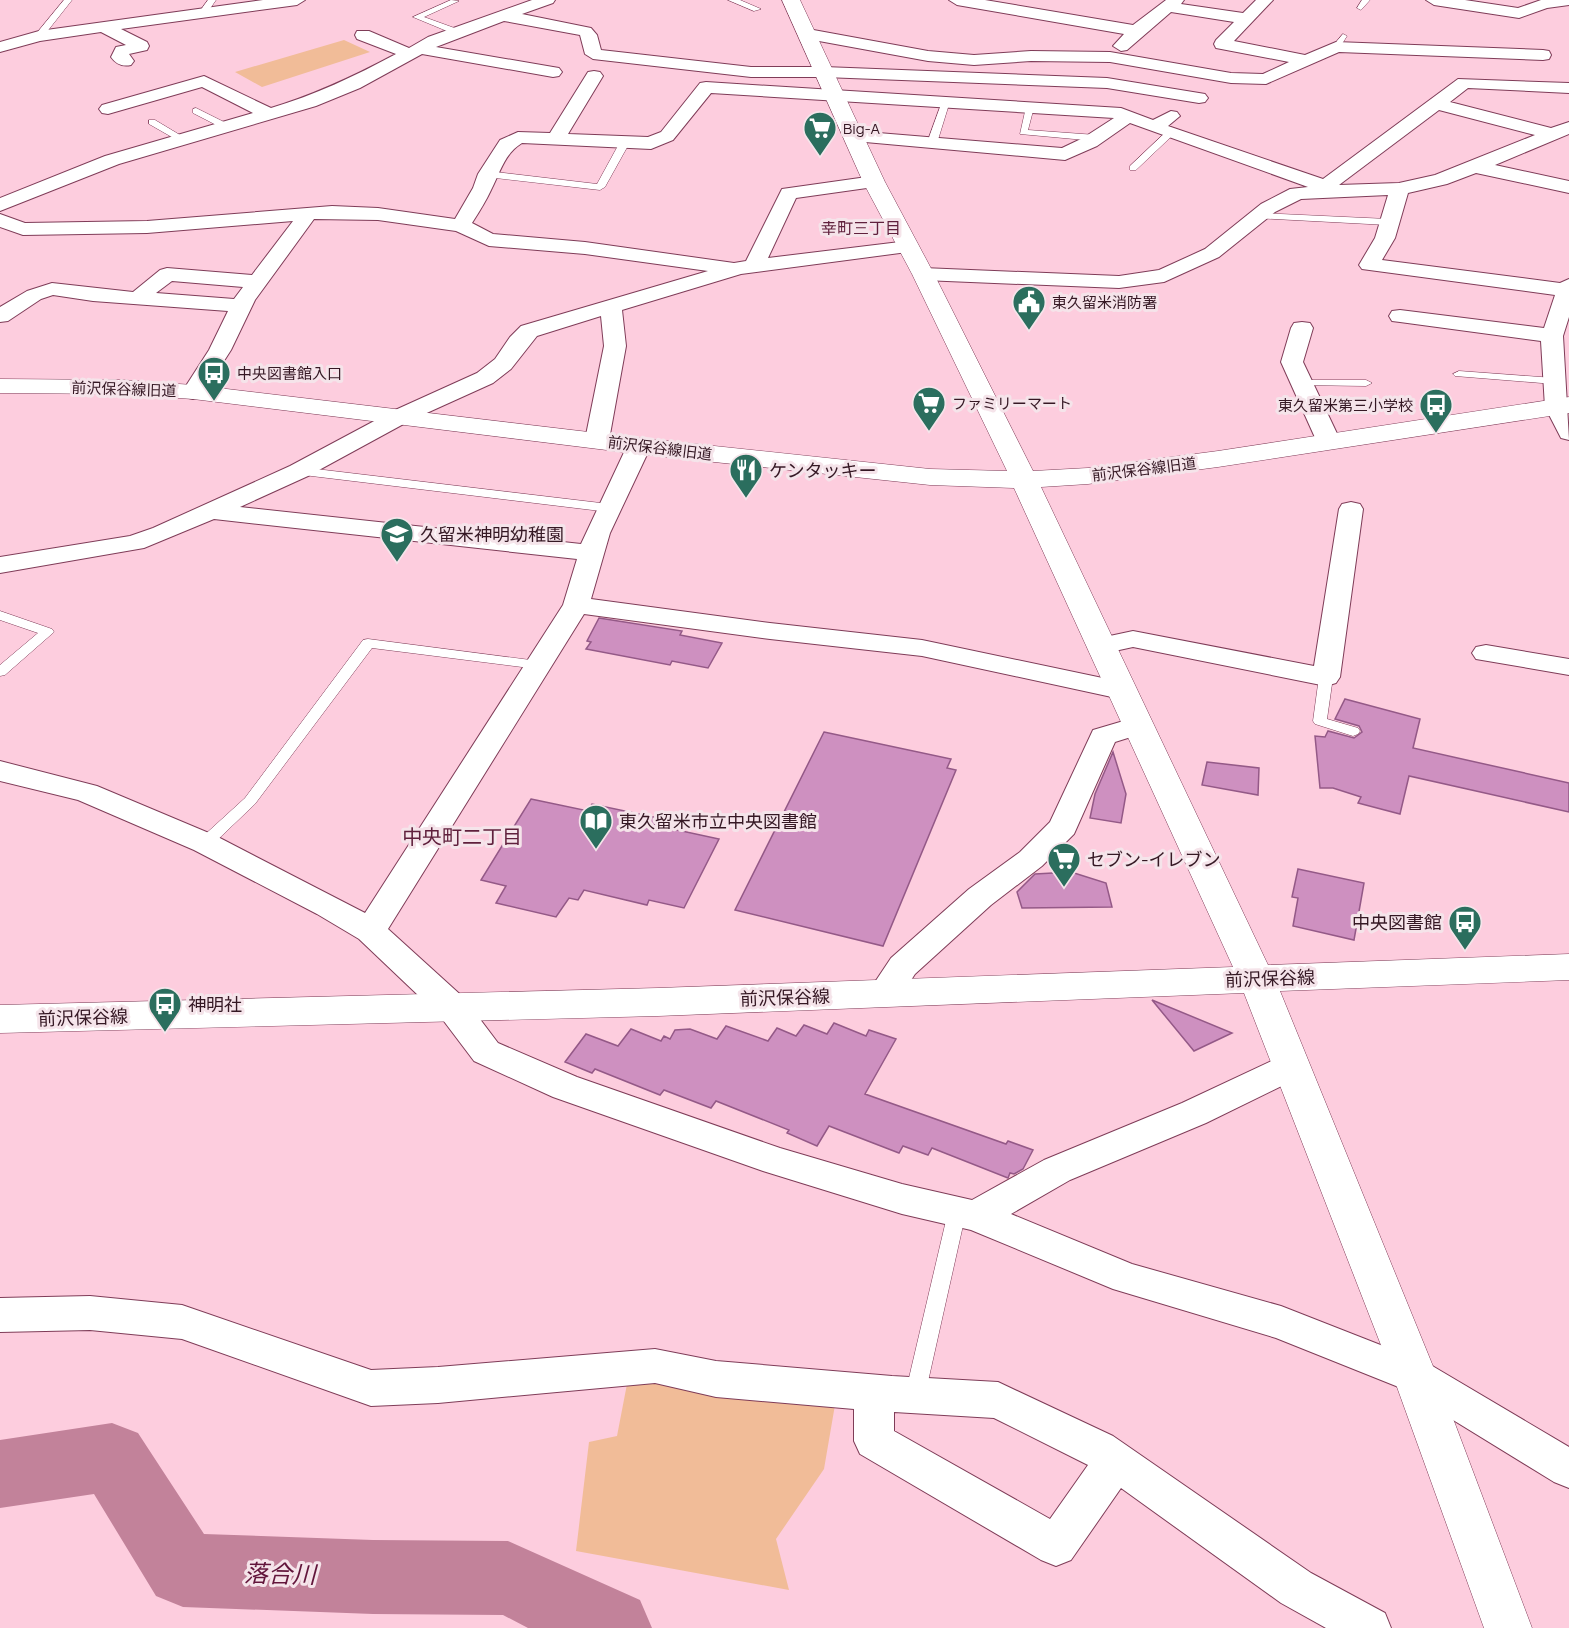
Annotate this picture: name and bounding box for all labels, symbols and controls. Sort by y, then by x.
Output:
supermarket icon: Big-A [802,110,838,157]
place label: Big-A [843,118,881,139]
district label: 幸町三丁目 [821,217,901,239]
public building icon: 東久留米消防署 [1011,284,1047,331]
place label: 東久留米消防署 [1052,292,1157,313]
bus stop icon: 中央図書館入口 [196,355,232,402]
place label: 中央図書館入口 [237,363,342,384]
street label: 前沢保谷線旧道 [71,377,177,401]
supermarket icon: ファミリーマート [911,385,947,432]
bus stop icon: 東久留米第三小学校 [1418,387,1454,434]
place label: ファミリーマート [952,393,1072,414]
place label: 東久留米第三小学校 [1278,395,1413,416]
street label: 前沢保谷線旧道 [607,431,713,465]
restaurant icon: ケンタッキー [728,452,764,499]
street label: 前沢保谷線旧道 [1091,452,1197,486]
place label: ケンタッキー [769,458,876,482]
school or university icon: 久留米神明幼稚園 [379,516,415,563]
place label: 久留米神明幼稚園 [420,522,564,546]
library icon: 東久留米市立中央図書館 [578,803,614,850]
place label: 東久留米市立中央図書館 [619,809,817,833]
district label: 中央町二丁目 [402,823,522,850]
supermarket icon: セブン-イレブン [1046,841,1082,888]
place label: セブン-イレブン [1087,847,1221,871]
bus stop icon: 中央図書館 [1447,904,1483,951]
place label: 中央図書館 [1352,910,1442,934]
street label: 前沢保谷線 [1225,964,1315,992]
street label: 前沢保谷線 [740,983,830,1011]
bus stop icon: 神明社 [147,986,183,1033]
place label: 神明社 [188,992,242,1016]
street label: 前沢保谷線 [38,1003,128,1031]
water label: 落合川 [244,1556,319,1590]

